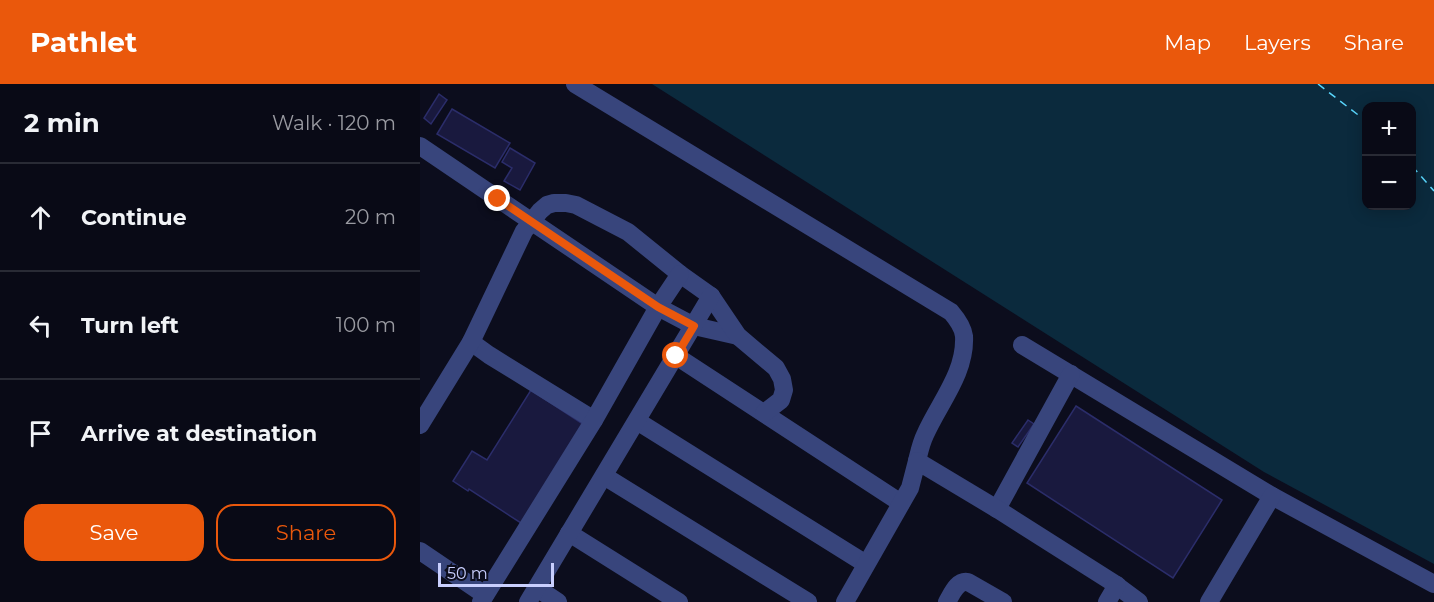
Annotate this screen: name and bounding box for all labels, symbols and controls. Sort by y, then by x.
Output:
text: Pathlet [30,25,137,59]
text: Map [1164,30,1211,55]
text: Layers [1244,30,1311,55]
text: Share [1344,30,1404,55]
map controls [1362,102,1416,210]
button: + [1362,102,1416,156]
text: 2 min [24,107,100,139]
text: Walk · 120 m [272,111,396,135]
button: − [1362,156,1416,210]
route end [484,185,510,211]
icon: ahead [24,201,57,234]
text: Continue [81,204,187,231]
text: 20 m [345,205,396,229]
icon: left [24,309,57,342]
text: Turn left [81,312,179,339]
text: 100 m [336,313,396,337]
route start [662,342,688,368]
icon: arrive [24,417,57,450]
text: Arrive at destination [81,420,317,447]
button: Save [24,504,204,561]
button: Share [216,504,396,561]
scale bar [438,560,554,588]
text: 50 m [447,564,488,583]

